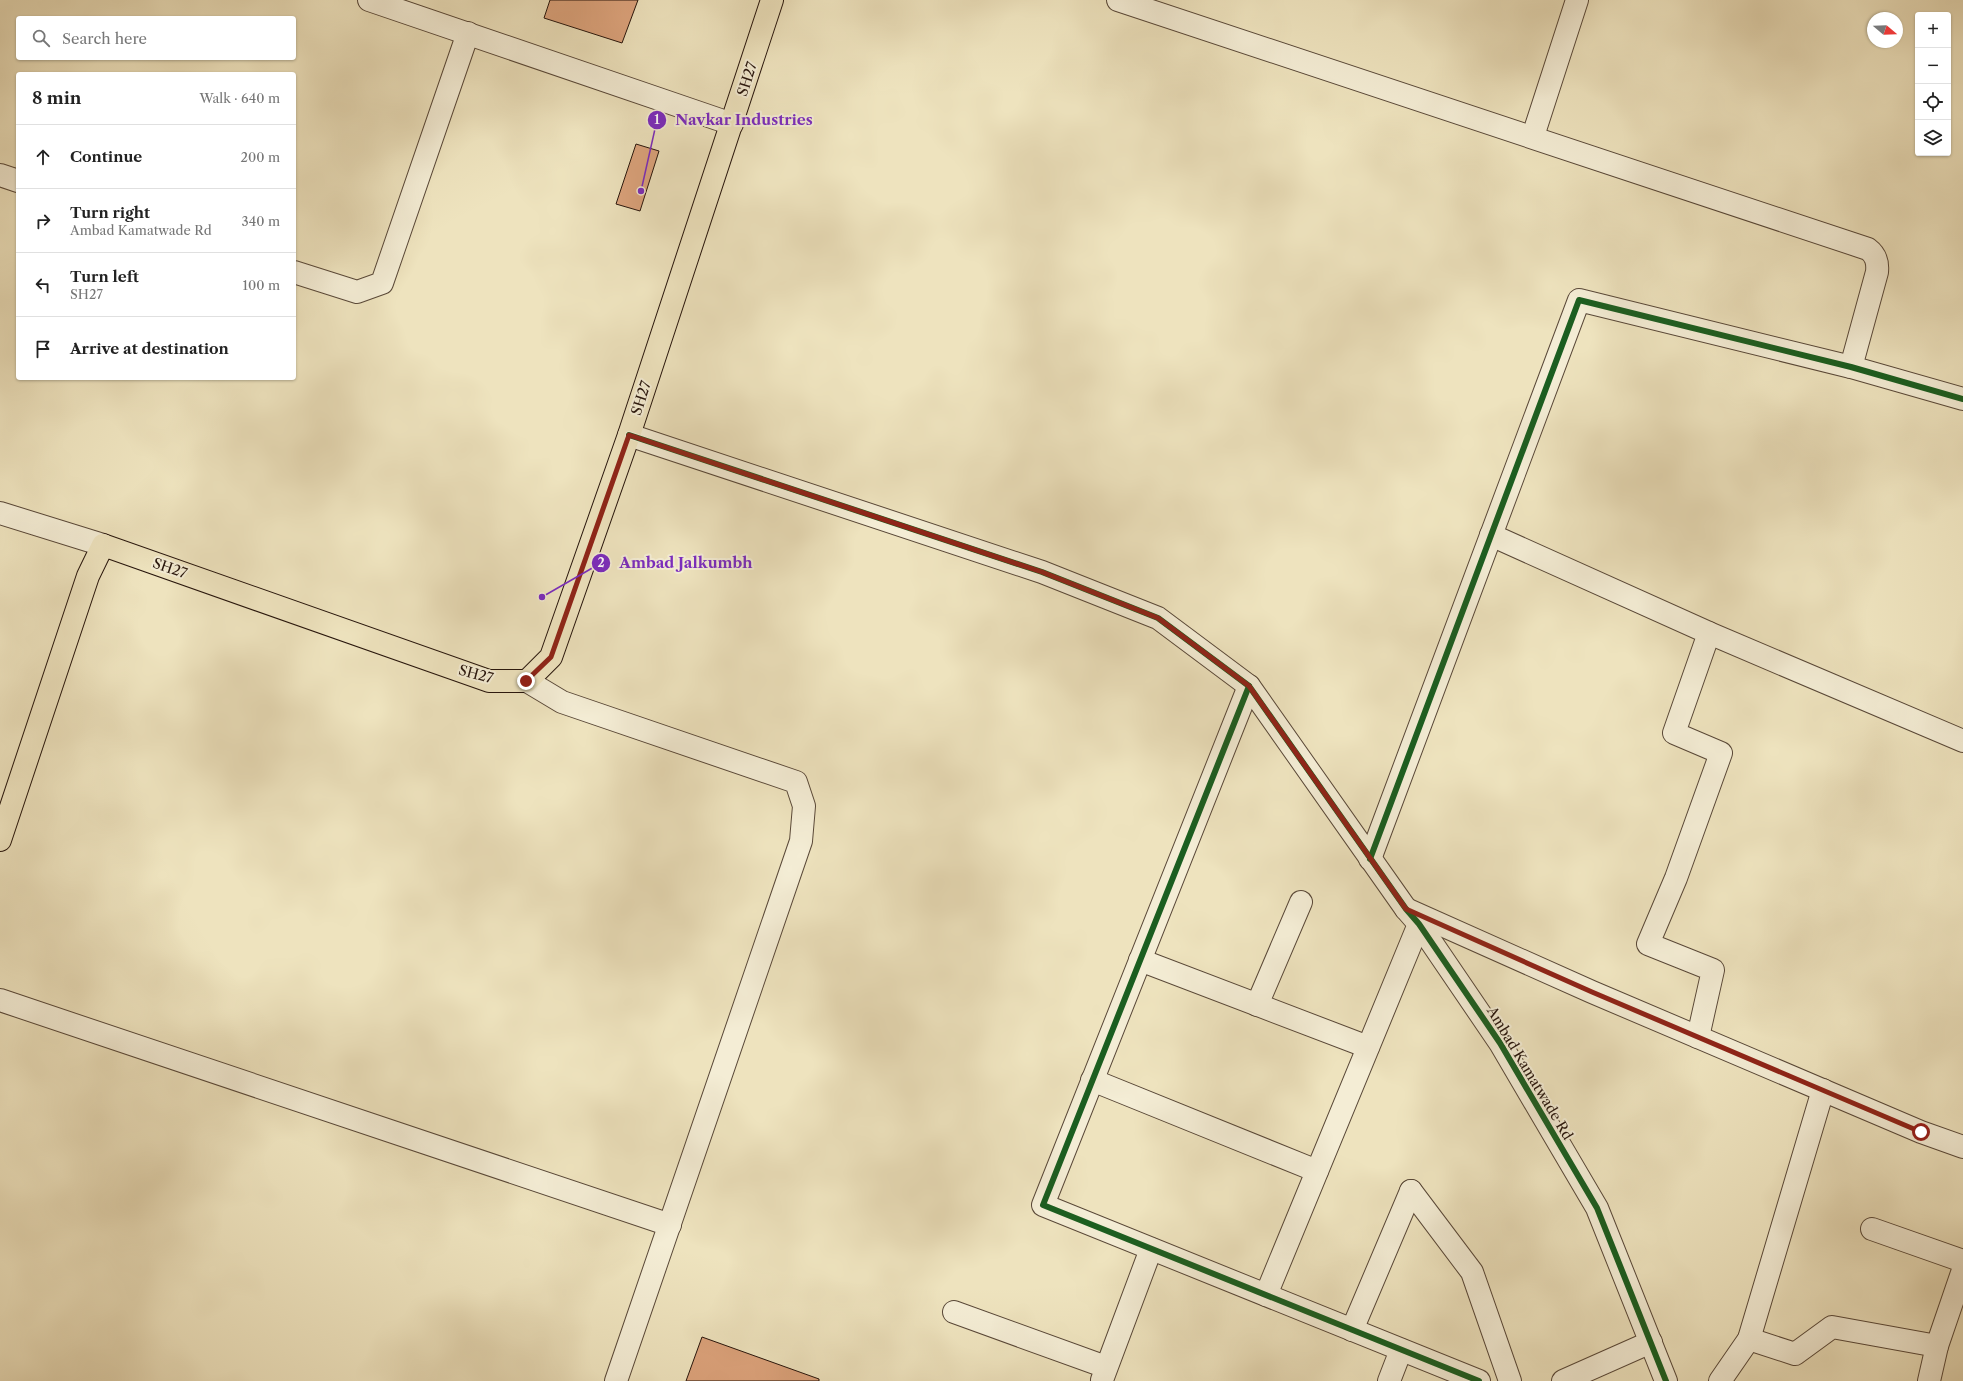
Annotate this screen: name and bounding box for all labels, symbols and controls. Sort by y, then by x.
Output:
north arrow [1867,12,1903,48]
map controls [1915,12,1951,156]
button: + [1915,12,1951,48]
search box [16,16,296,60]
icon: search [30,27,52,49]
text: Search here [62,29,147,48]
button: − [1915,48,1951,84]
street label: SH27 [733,59,761,99]
button: locate [1915,84,1951,120]
text: 8 min [32,88,81,108]
text: Walk · 640 m [199,90,280,106]
callout: Navkar Industries [647,107,820,134]
text: Navkar Industries [675,110,813,129]
text: 1 [654,112,660,127]
button: layers [1915,120,1951,156]
icon: ahead [32,146,54,168]
text: Continue [70,147,142,166]
text: 200 m [240,149,280,165]
text: Turn right [70,203,150,222]
icon: right [32,210,54,232]
text: 340 m [242,213,280,229]
text: Ambad Kamatwade Rd [70,222,212,238]
text: Turn left [70,267,139,286]
icon: left [32,274,54,296]
text: 100 m [242,277,280,293]
text: SH27 [70,286,103,302]
icon: arrive [32,338,54,360]
text: Arrive at destination [70,339,229,358]
street label: SH27 [627,378,655,418]
callout: Ambad Jalkumbh [591,550,760,577]
text: Ambad Jalkumbh [618,553,753,572]
street label: SH27 [150,554,190,582]
text: 2 [597,555,605,570]
street label: SH27 [457,661,495,687]
route end [517,672,535,690]
street label: Ambad Kamatwade Rd [1482,1002,1577,1143]
route start [1912,1123,1930,1141]

